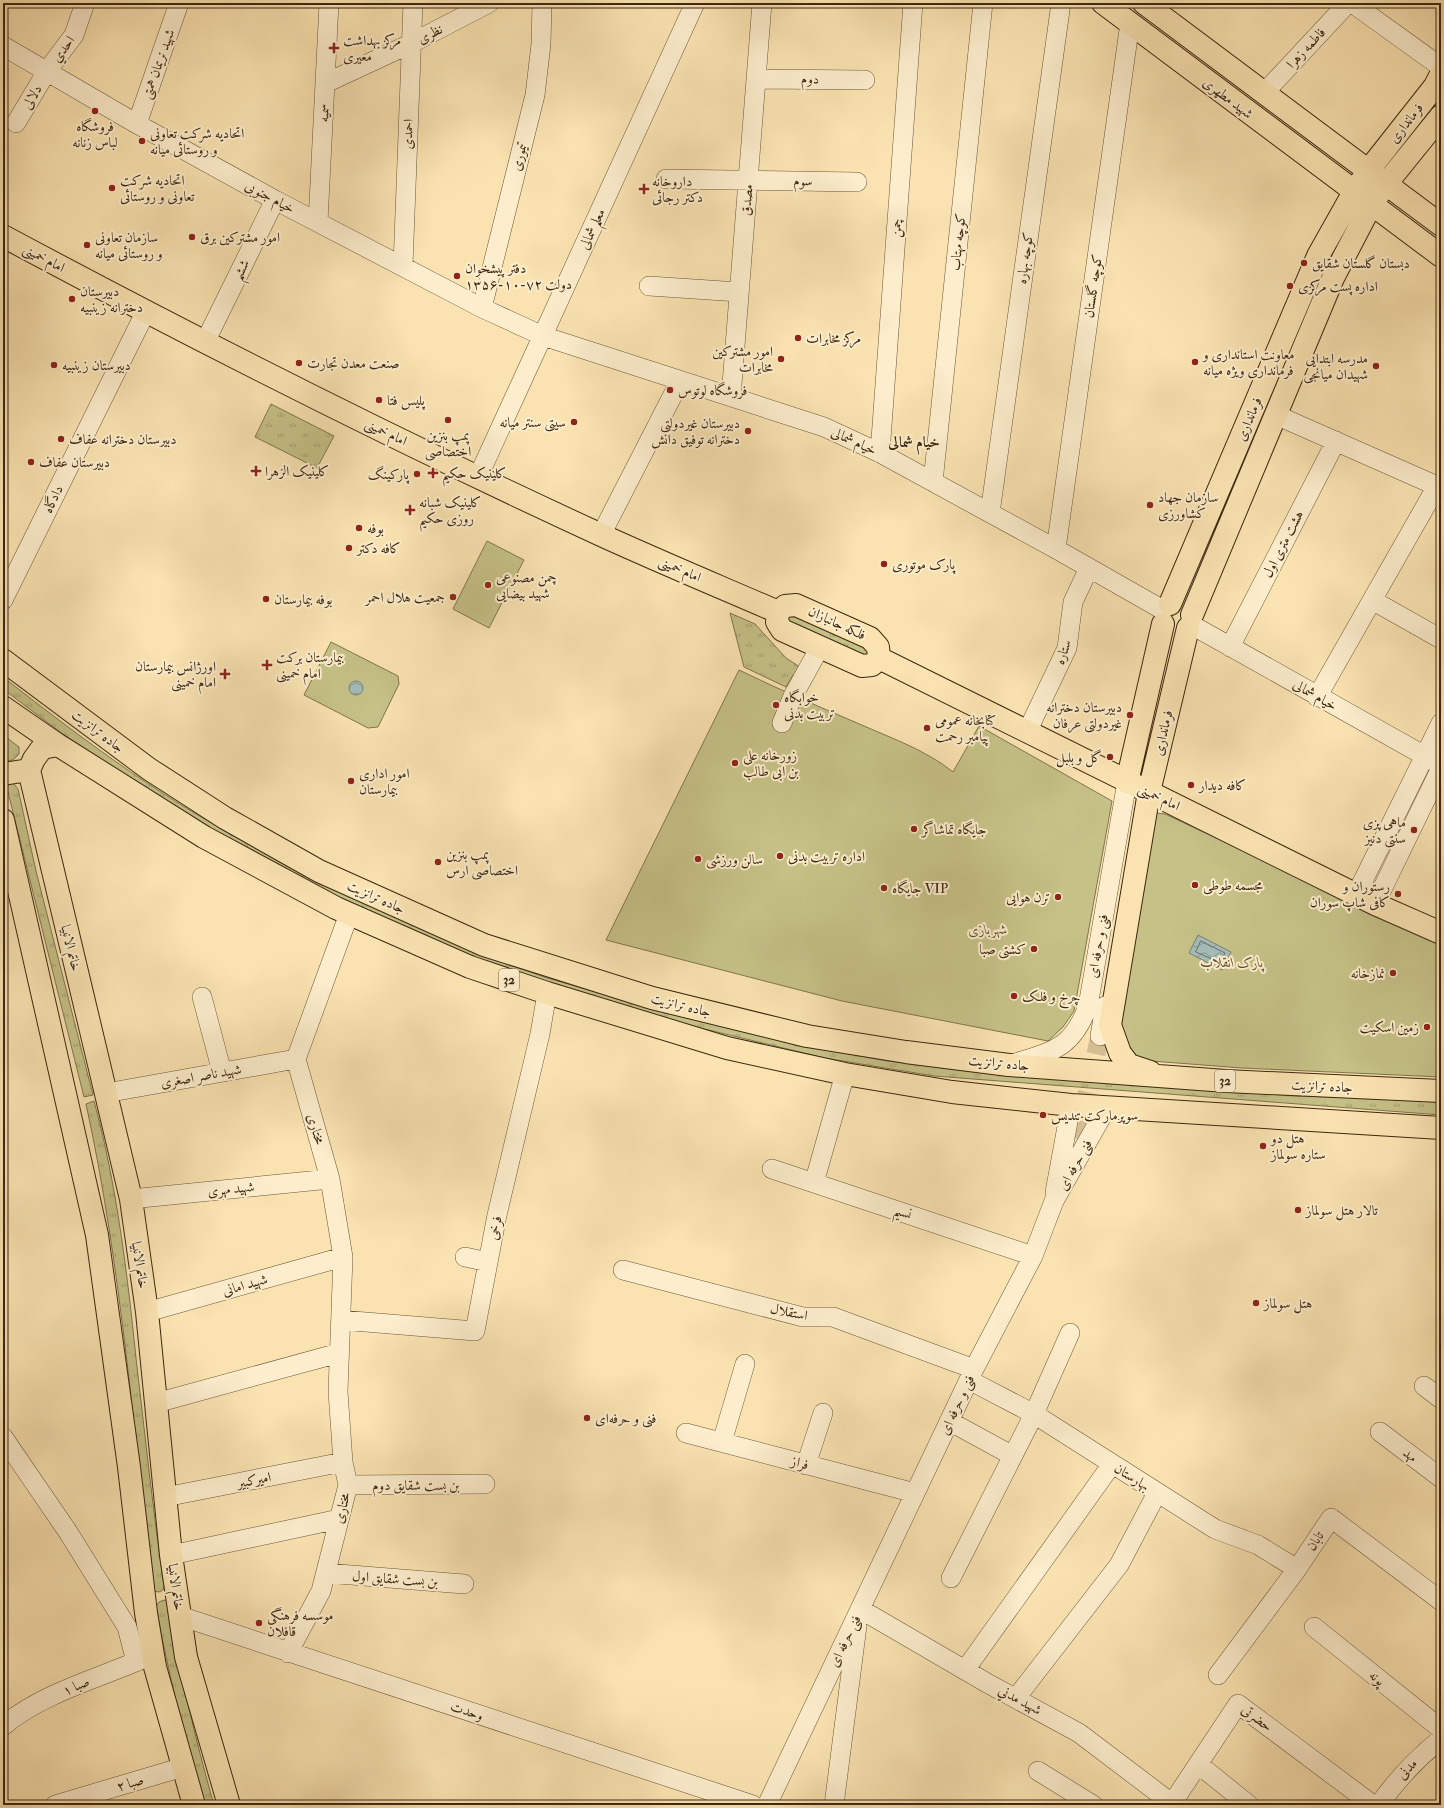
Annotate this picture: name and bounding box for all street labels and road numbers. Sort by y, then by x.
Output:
street label: نظری [415,20,446,47]
street label: فاطمه زهرا [1283,24,1329,72]
street label: شهید نریمان همتی [138,27,179,101]
street label: احدي [48,32,81,67]
street label: دوم [801,70,819,92]
street label: شهید مطهری [1199,74,1257,123]
street label: دلالی [18,82,46,112]
street label: فرمانداری [1385,100,1427,146]
street label: سميه [315,103,333,123]
street label: احمدی [399,118,417,150]
street label: تیموری [507,140,531,173]
street label: سوم [793,172,813,194]
street label: خیام جنوبی [240,177,298,221]
street label: مصدق [737,184,757,216]
street label: معلم شمالی [575,206,614,255]
street label: کوچه مهتاب [947,212,970,272]
street label: چمن [887,218,906,238]
street label: کوچه بهاره [1013,231,1038,285]
street label: امام خمینی [18,240,68,280]
street label: کوچه گلستان [1080,253,1107,319]
street label: ششم [229,257,258,285]
street label: فرمانداری [1232,394,1266,444]
street label: امام خمینی [360,415,410,453]
street label: خیام شمالی [827,423,879,462]
street label: دادگاه [39,482,67,516]
street label: هشت متری اول [1259,507,1307,581]
street label: امام خمینی [654,552,704,590]
street label: فلکه جانبازان [806,602,868,644]
street label: ستاره [1051,637,1075,667]
street label: خیام شمالی [1288,676,1340,718]
street label: جاده ترانزیت [68,706,128,756]
street label: فرمانداری [1150,709,1176,757]
street label: امام خمینی [1133,780,1183,818]
street label: جاده ترانزیت [345,877,407,917]
street label: فنی و حرفه ای [1084,913,1113,979]
street label: خاتم الانبیا [53,923,85,974]
road number: 32 [499,969,519,991]
street label: جاده ترانزیت [649,989,713,1021]
street label: جاده ترانزیت [968,1051,1030,1075]
street label: شهید ناصر اصغری [159,1061,243,1092]
road number: 32 [1215,1070,1235,1092]
street label: جاده ترانزیت [1291,1076,1353,1096]
street label: مختاری [304,1112,329,1147]
street label: فنی حرفه ای [1054,1137,1097,1194]
street label: شهید مهری [207,1178,256,1201]
street label: نسيم [890,1201,914,1228]
street label: فرخی [484,1214,506,1242]
street label: خاتم الانبیا [124,1240,152,1290]
street label: شهید امانی [220,1270,270,1300]
street label: استقلال [769,1300,809,1324]
street label: فنی و حرفه ای [936,1372,979,1438]
street label: مهد [1399,1444,1421,1467]
street label: فراز [787,1452,811,1473]
street label: بهارستان [1111,1460,1153,1495]
street label: امیرکبیر [233,1468,273,1492]
street label: بن بست شقایق دوم [372,1477,460,1498]
street label: مختاری [330,1490,354,1525]
street label: تابان [1302,1528,1328,1554]
street label: خاتم الانبیا [160,1562,188,1612]
street label: بن بست شقایق اول [351,1568,439,1591]
street label: فنی حرفه ای [825,1612,866,1670]
street label: پونه [1364,1667,1389,1692]
street label: صبا ۱ [60,1673,92,1699]
street label: شهيد مدني [994,1682,1045,1721]
street label: وحدت [448,1698,486,1724]
street label: حضرتی [1238,1701,1276,1736]
street label: مدنی [1393,1755,1421,1783]
street label: صبا ۲ [114,1771,146,1795]

